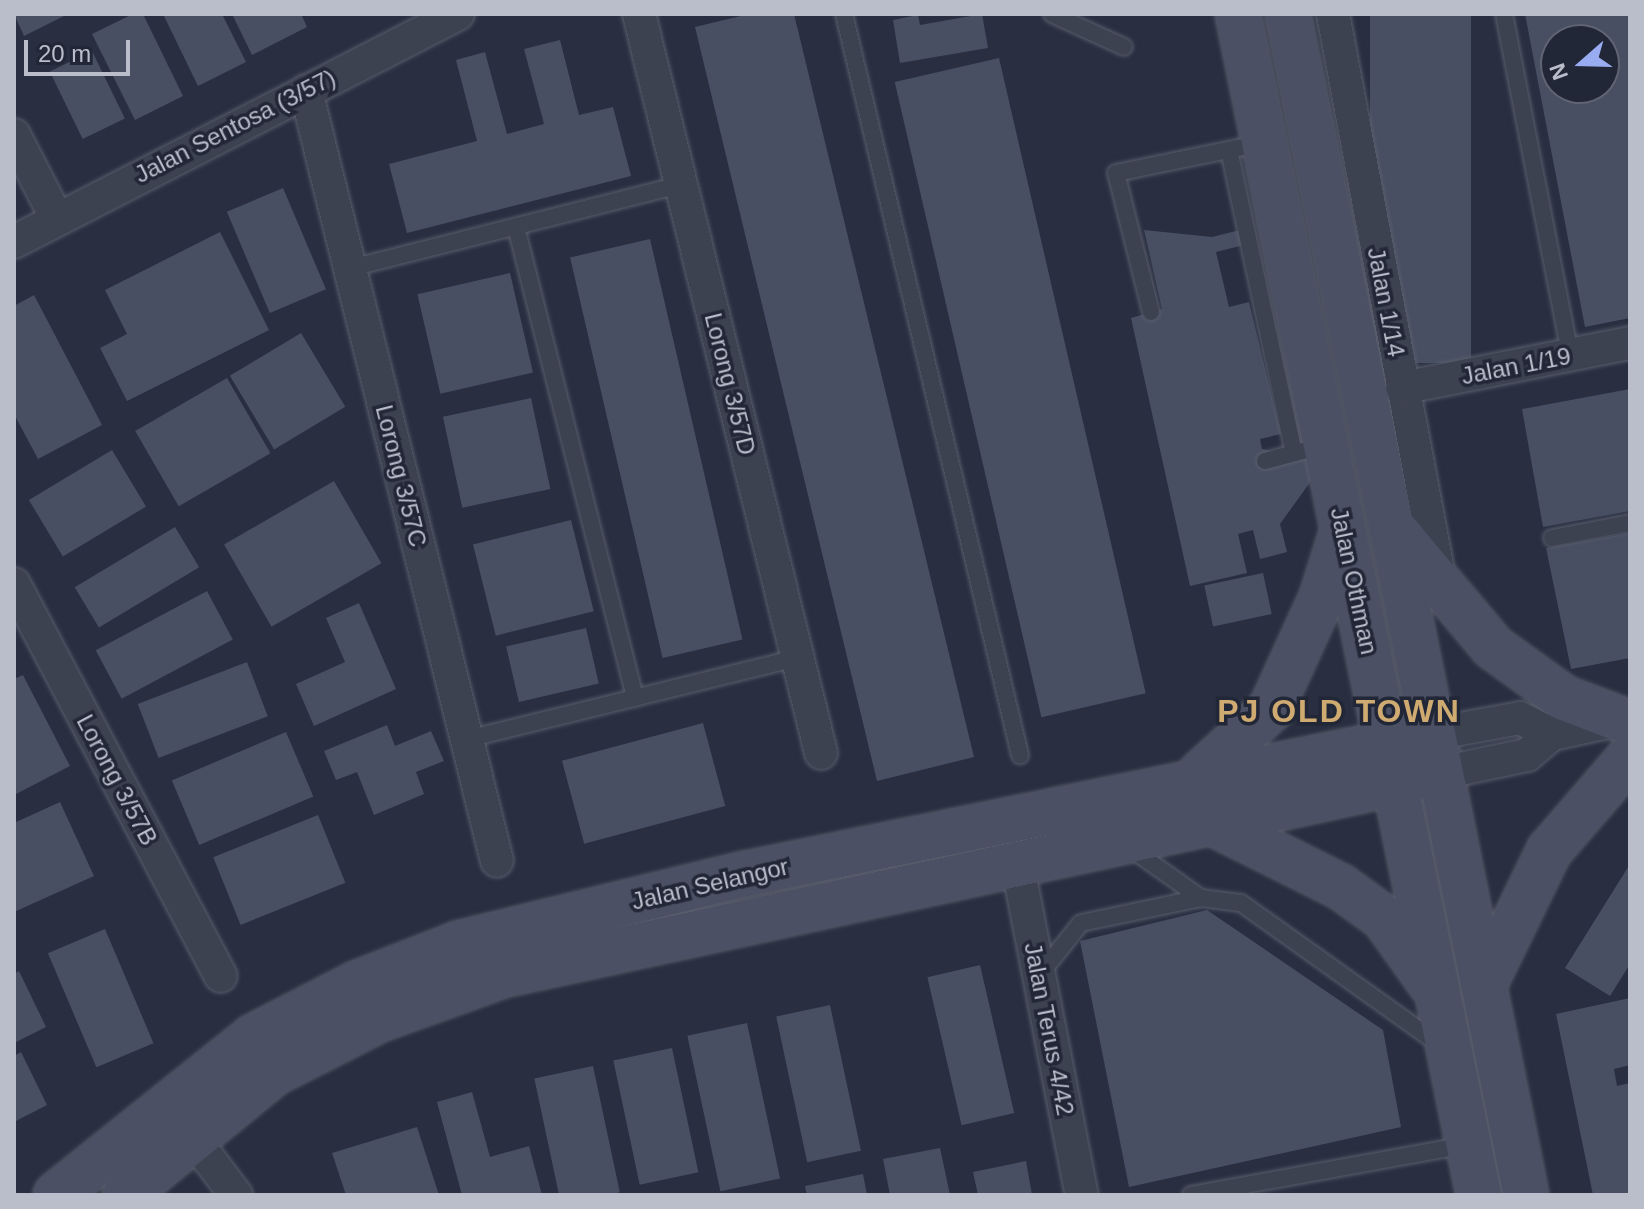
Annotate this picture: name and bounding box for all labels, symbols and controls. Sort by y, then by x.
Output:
scale bar [28,24,134,74]
north arrow [1540,24,1620,104]
text: 20 m [38,40,91,67]
text: N [1544,60,1573,83]
street label: Jalan Sentosa (3/57) [130,63,340,189]
street label: Jalan 1/14 [1361,245,1411,359]
street label: Lorong 3/57D [698,310,762,458]
street label: Jalan 1/19 [1459,341,1573,391]
street label: Lorong 3/57C [369,402,433,550]
street label: Jalan Othman [1324,505,1384,657]
district label: PJ OLD TOWN [1217,692,1461,730]
street label: Lorong 3/57B [70,710,164,850]
street label: Jalan Selangor [629,852,791,916]
street label: Jalan Terus 4/42 [1018,940,1080,1118]

